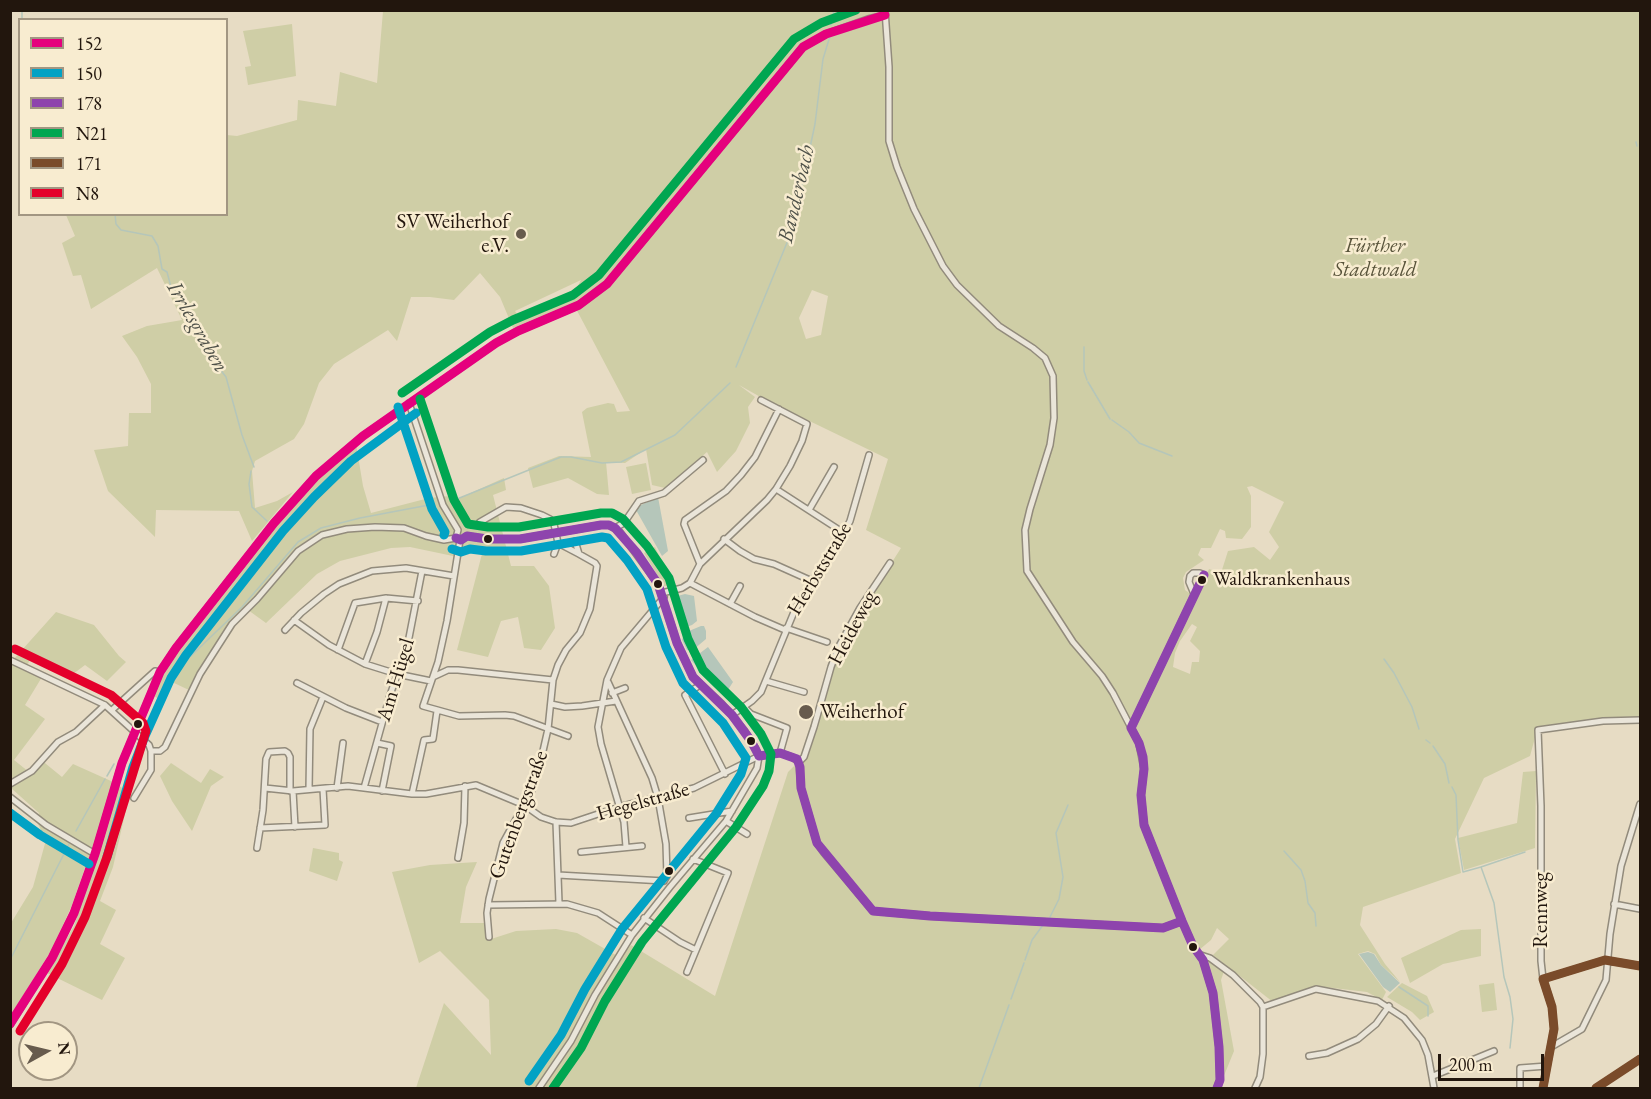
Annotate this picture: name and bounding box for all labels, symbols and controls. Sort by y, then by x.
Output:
legend [18,18,228,216]
text: 152 [76,32,102,55]
text: 150 [76,62,102,85]
text: 178 [76,92,102,115]
text: N21 [76,122,108,145]
water label: Banderbach [773,143,821,245]
text: 171 [76,152,102,175]
text: N8 [76,182,99,205]
place label: SV Weiherhof e.V. [397,209,509,259]
marker: SV Weiherhof e.V. [514,227,528,241]
park label: Fürther Stadtwald [1333,233,1417,283]
water label: Irrlesgraben [160,277,234,377]
street label: Herbststraße [782,518,858,620]
unlabelled marker [482,533,494,545]
place label: Waldkrankenhaus [1213,568,1350,592]
marker: Waldkrankenhaus [1196,574,1208,586]
unlabelled marker [652,578,664,590]
street label: Heideweg [823,587,883,669]
street label: Am Hügel [371,635,421,725]
place label: Weiherhof [820,699,904,725]
marker: Weiherhof [797,703,815,721]
unlabelled marker [132,718,144,730]
unlabelled marker [745,735,757,747]
street label: Gutenbergstraße [484,747,554,883]
street label: Hegelstraße [594,777,692,827]
unlabelled marker [663,865,675,877]
street label: Rennweg [1528,872,1554,948]
unlabelled marker [1187,941,1199,953]
north arrow [18,1021,78,1081]
text: N [53,1041,76,1057]
scale bar [1441,1042,1548,1080]
text: 200 m [1449,1053,1493,1076]

